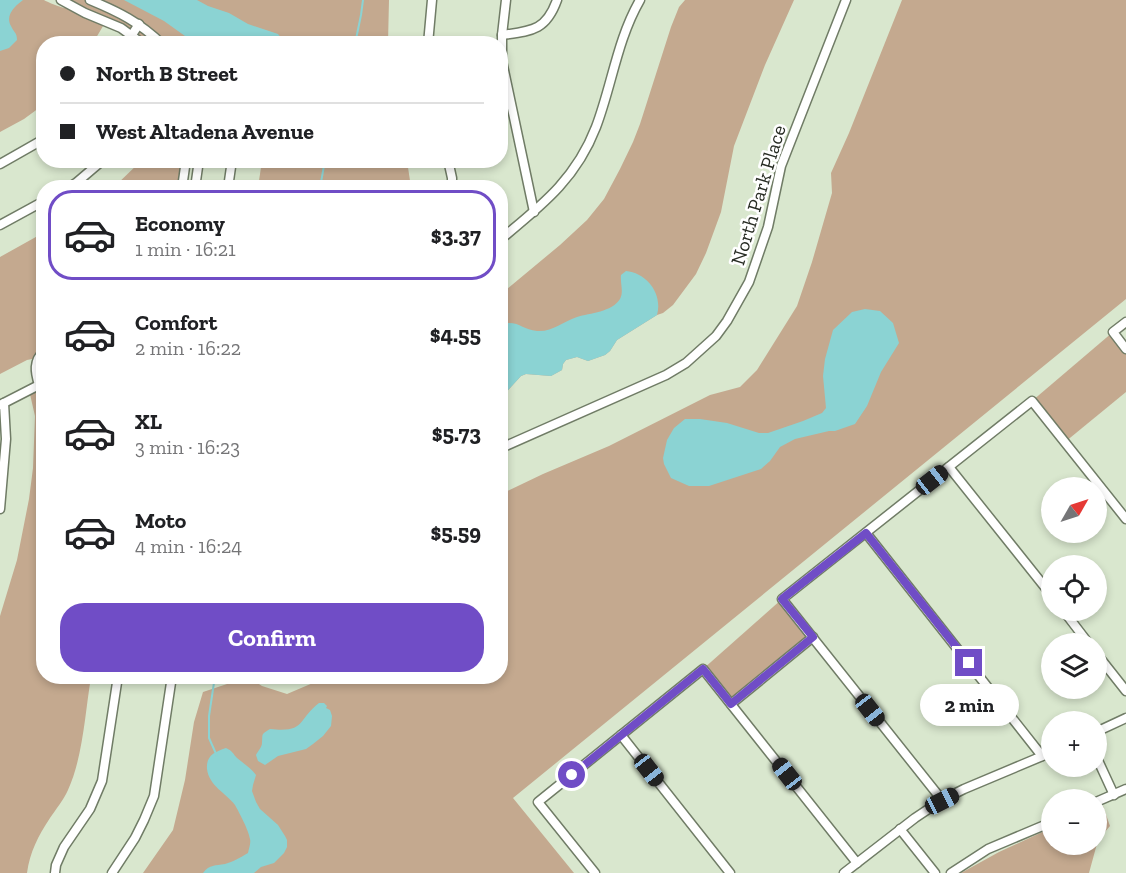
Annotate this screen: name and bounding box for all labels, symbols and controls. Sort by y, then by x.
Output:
text: North B Street [96,60,238,87]
text: West Altadena Avenue [96,118,314,145]
street label: North Park Place [725,122,791,268]
icon: car [63,208,117,262]
text: Economy [135,210,225,237]
text: $3.37 [431,222,481,249]
text: 1 min · 16:21 [135,237,236,261]
icon: car [63,307,117,361]
text: Comfort [135,309,217,336]
text: $4.55 [430,321,481,348]
text: 2 min · 16:22 [135,336,241,360]
icon: car [63,406,117,460]
text: XL [135,408,162,435]
text: $5.73 [432,420,481,447]
text: 3 min · 16:23 [135,435,240,459]
car [912,462,952,498]
north arrow [1041,477,1107,543]
map controls [1041,477,1107,855]
icon: car [63,505,117,559]
text: Moto [135,507,186,534]
text: $5.59 [430,519,481,546]
text: 4 min · 16:24 [135,534,242,558]
button: locate [1041,555,1107,621]
button: Confirm [60,603,484,672]
button: layers [1041,633,1107,699]
route end [955,649,982,676]
callout: 2 min [920,684,1018,726]
car [852,690,888,730]
text: 2 min [945,693,994,717]
button: + [1041,711,1107,777]
car [631,750,667,790]
car [769,754,805,794]
route start [558,761,585,788]
car [922,785,962,817]
button: − [1041,789,1107,855]

